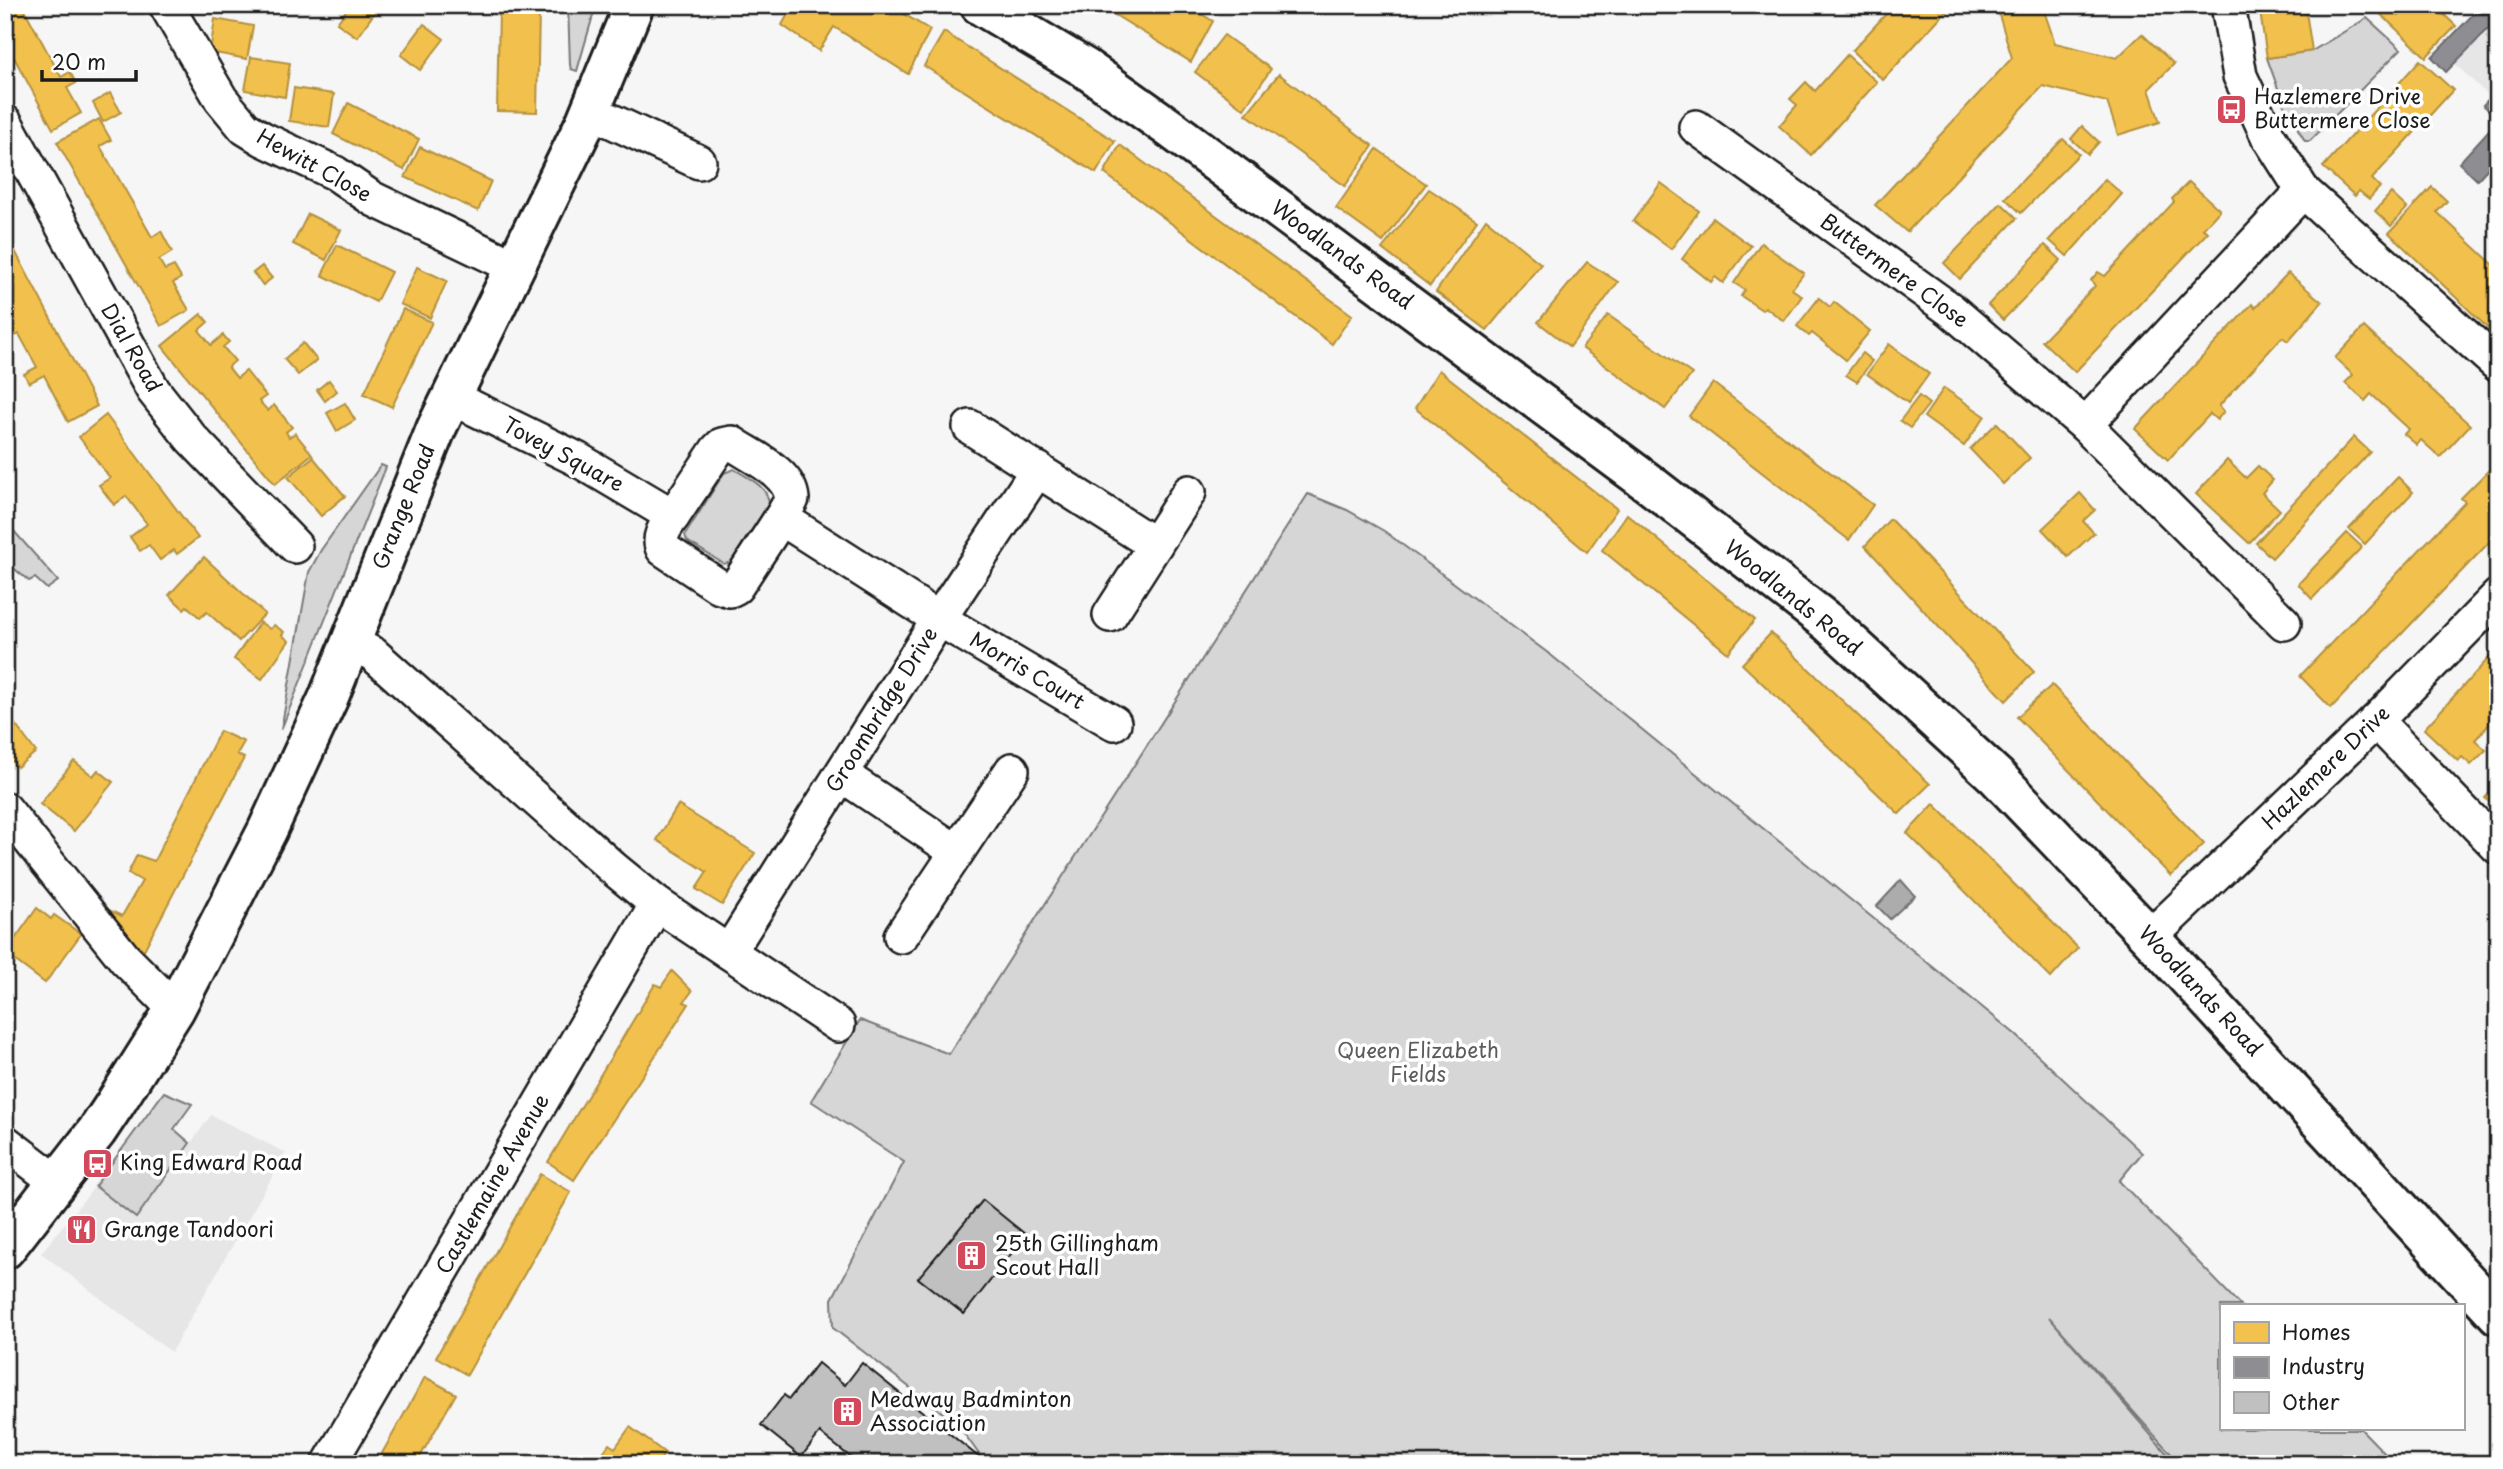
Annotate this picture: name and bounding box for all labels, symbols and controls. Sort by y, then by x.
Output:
scale bar [42,38,136,82]
text: 20 m [52,45,106,77]
place label: Hazlemere Drive Buttermere Close [2254,79,2431,135]
bus stop icon: Hazlemere Drive Buttermere Close [2214,92,2248,126]
street label: Hewitt Close [252,119,378,209]
street label: Woodlands Road [1265,191,1421,316]
street label: Buttermere Close [1814,204,1976,334]
street label: Dial Road [94,296,171,398]
street label: Tovey Square [498,408,630,499]
street label: Grange Road [362,439,442,574]
street label: Woodlands Road [1718,531,1870,662]
street label: Groombridge Drive [816,620,944,798]
street label: Morris Court [964,622,1092,716]
street label: Hazlemere Drive [2253,697,2396,836]
street label: Woodlands Road [2132,917,2271,1062]
park label: Queen Elizabeth Fields [1337,1033,1499,1089]
street label: Castlemaine Avenue [426,1087,556,1279]
place label: King Edward Road [120,1145,303,1177]
bus stop icon: King Edward Road [80,1146,114,1180]
place label: Grange Tandoori [104,1212,274,1244]
restaurant icon: Grange Tandoori [64,1213,98,1247]
place label: 25th Gillingham Scout Hall [995,1226,1159,1282]
building icon: 25th Gillingham Scout Hall [955,1239,989,1273]
legend [2220,1304,2464,1430]
text: Homes [2282,1315,2350,1347]
text: Industry [2282,1349,2365,1381]
place label: Medway Badminton Association [870,1382,1072,1438]
text: Other [2282,1385,2340,1417]
building icon: Medway Badminton Association [830,1395,864,1429]

